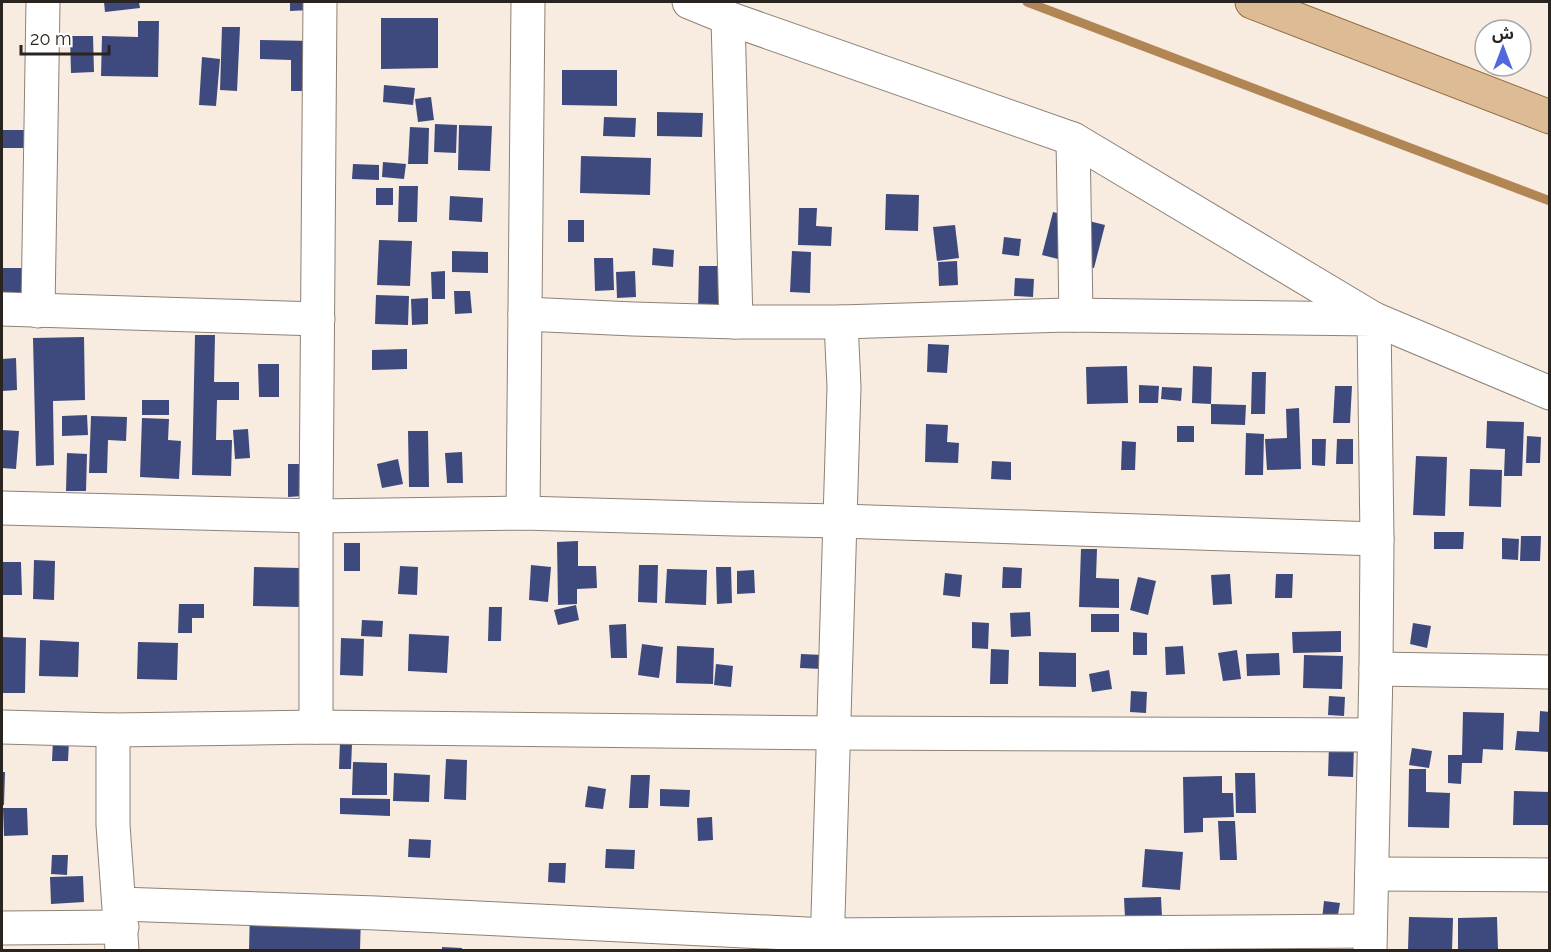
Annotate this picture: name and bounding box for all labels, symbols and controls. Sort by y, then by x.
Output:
scale bar [21,18,110,56]
north arrow [1473,18,1533,78]
text: ش [1492,24,1514,43]
text: 20 m [30,28,72,49]

